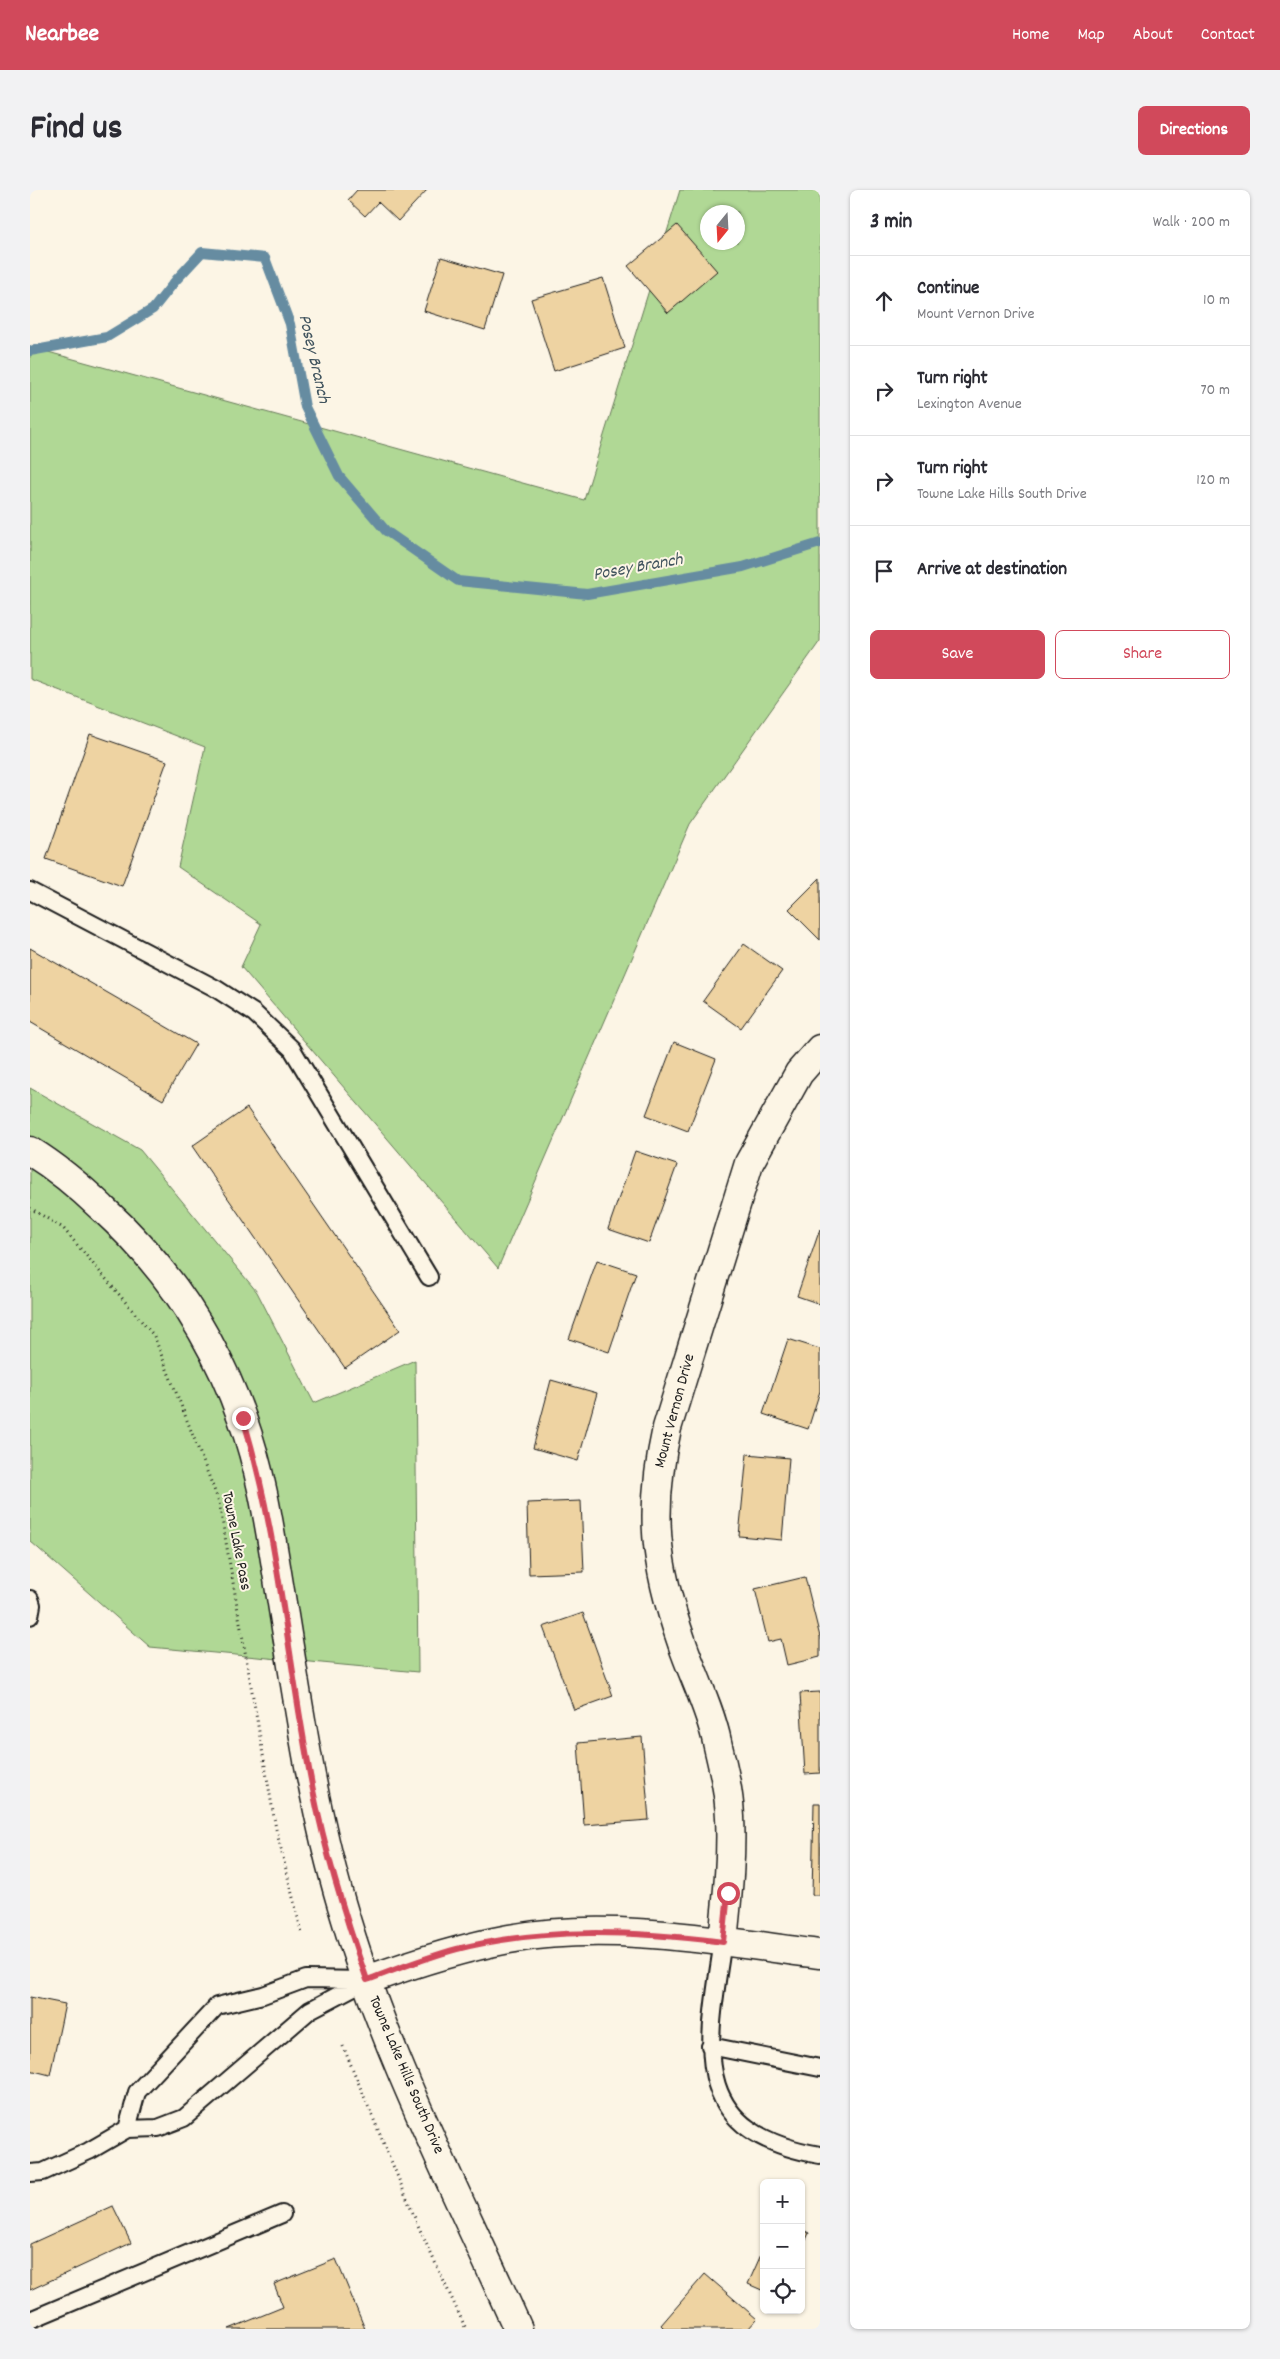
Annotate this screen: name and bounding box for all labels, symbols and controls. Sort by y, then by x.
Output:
text: Nearbee [25,18,99,52]
text: Home [1012,23,1049,48]
text: Map [1077,23,1105,48]
text: About [1133,23,1173,48]
text: Contact [1201,23,1255,48]
text: Find us [30,105,122,155]
button: Directions [1138,106,1250,155]
north arrow [700,205,745,250]
text: 3 min [870,208,912,238]
text: Walk · 200 m [1153,211,1230,234]
text: Continue [917,276,979,303]
icon: ahead [870,287,898,315]
text: 10 m [1203,289,1230,312]
text: Mount Vernon Drive [917,303,1034,326]
water label: Posey Branch [291,312,336,407]
text: Turn right [917,366,988,393]
icon: right [870,377,898,405]
text: 70 m [1200,379,1230,402]
text: Lexington Avenue [917,393,1022,416]
text: Turn right [917,456,988,483]
icon: right [870,467,898,495]
text: 120 m [1196,469,1230,492]
text: Towne Lake Hills South Drive [917,483,1087,506]
water label: Posey Branch [591,548,685,588]
icon: arrive [870,557,898,585]
text: Arrive at destination [917,557,1067,584]
button: Save [870,630,1045,679]
button: Share [1055,630,1230,679]
street label: Mount Vernon Drive [649,1351,701,1471]
route end [232,1407,255,1430]
street label: Towne Lake Pass [215,1490,257,1593]
route start [717,1882,740,1905]
street label: Towne Lake Hills South Drive [362,1992,450,2158]
map controls [760,2179,805,2314]
button: + [760,2179,805,2224]
button: − [760,2224,805,2269]
button: locate [760,2269,805,2314]

